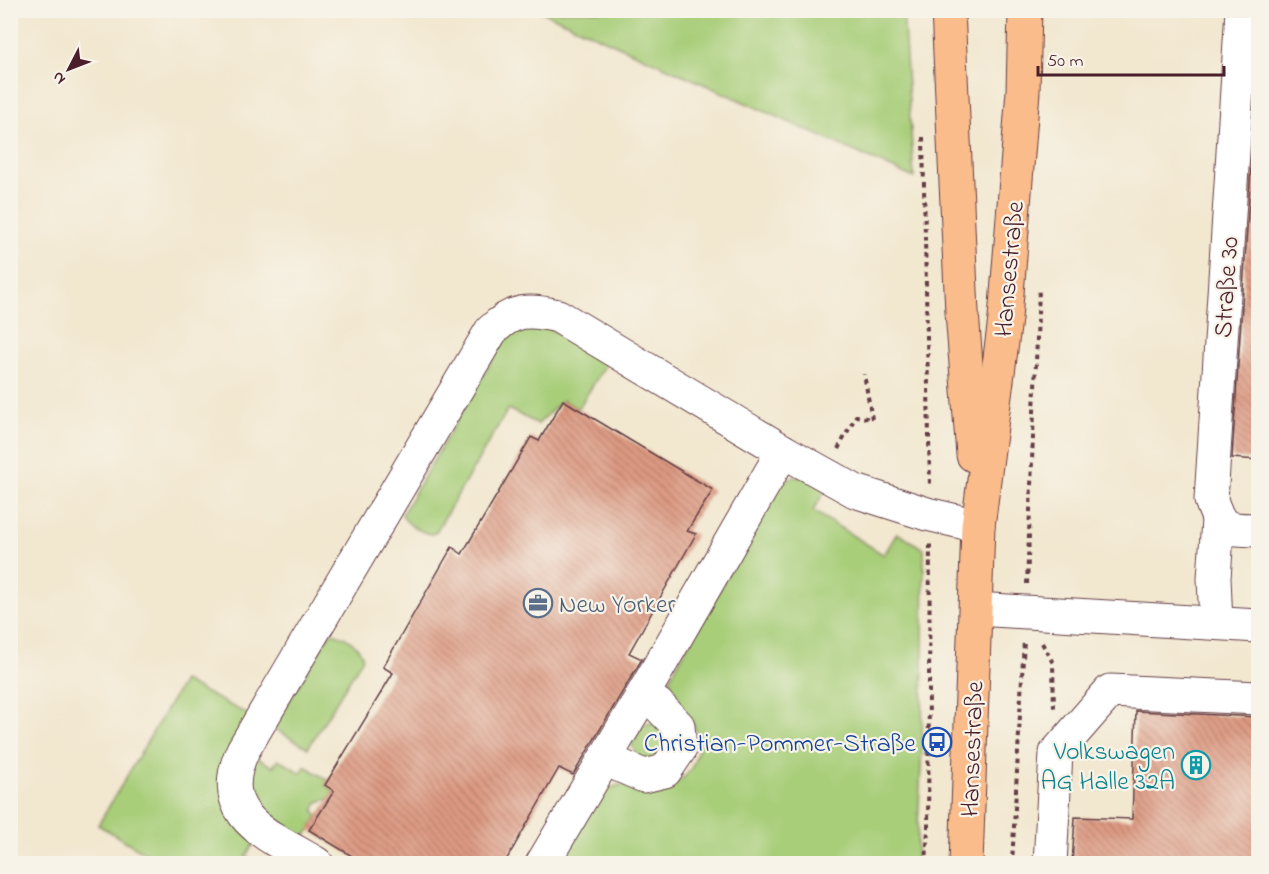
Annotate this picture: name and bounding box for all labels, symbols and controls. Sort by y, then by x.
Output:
north arrow [39,39,99,99]
scale bar [1038,39,1224,77]
text: 50 m [1047,49,1084,75]
text: N [47,66,72,90]
street label: Hansestraße [986,199,1036,339]
street label: Straße 30 [1206,235,1250,339]
office icon: New Yorker [522,587,554,619]
place label: New Yorker [559,587,677,625]
street label: Hansestraße [953,680,995,818]
place label: Christian-Pommer-Straße [644,726,916,764]
bus stop icon: Christian-Pommer-Straße [921,726,953,758]
place label: Volkswagen AG Halle 32A [1040,734,1175,802]
building icon: Volkswagen AG Halle 32A [1180,749,1212,781]

